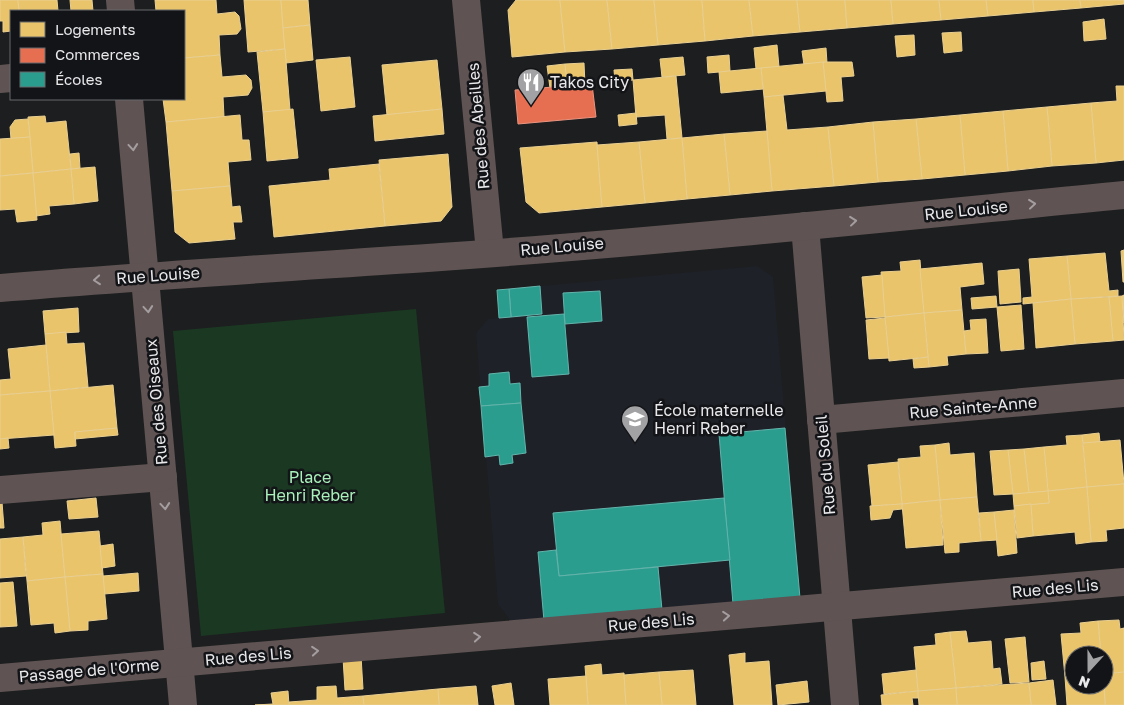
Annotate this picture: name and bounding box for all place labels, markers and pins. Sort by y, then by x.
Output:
restaurant icon: Takos City [516,67,546,106]
place label: Takos City [550,72,629,92]
place label: École maternelle Henri Reber [654,400,784,438]
school or university icon: École maternelle Henri Reber [620,404,650,443]

